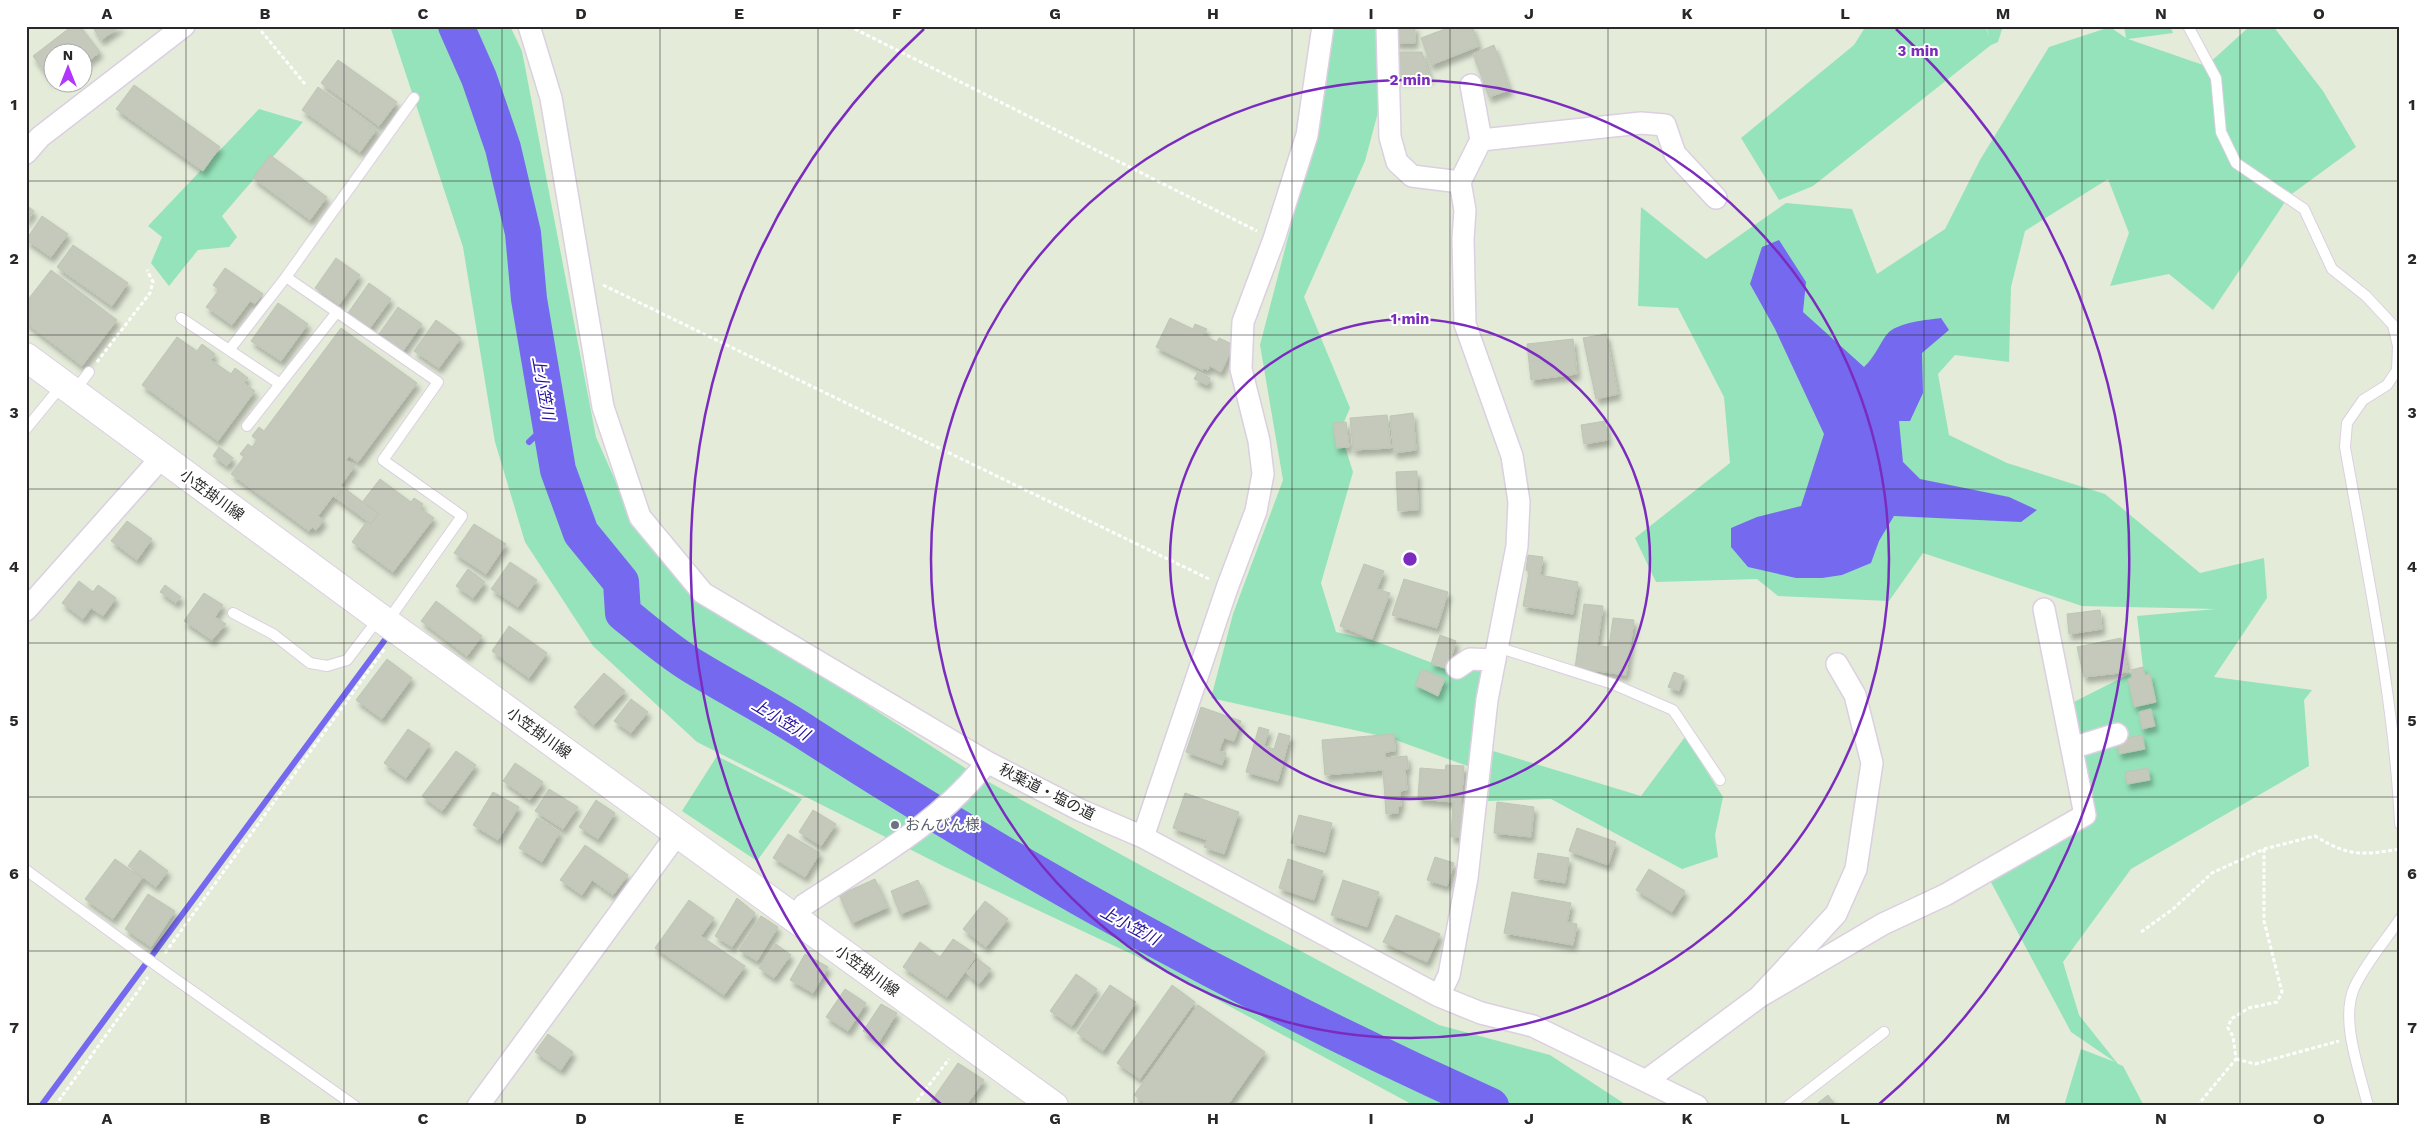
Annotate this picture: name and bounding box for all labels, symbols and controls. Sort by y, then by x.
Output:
text: A [102,4,113,23]
text: B [260,4,271,23]
text: C [418,4,429,23]
text: D [575,4,587,23]
text: E [734,4,744,23]
text: F [892,4,902,23]
text: G [1049,4,1061,23]
text: H [1207,4,1219,23]
text: I [1368,4,1374,23]
text: J [1524,4,1534,23]
text: K [1681,4,1693,23]
text: L [1840,4,1850,23]
text: M [1996,4,2010,23]
text: N [2155,4,2167,23]
text: O [2313,4,2325,23]
north arrow [42,42,92,92]
text: 3 min [1898,42,1938,60]
text: N [63,47,73,63]
text: 2 min [1389,71,1431,89]
text: 1 [11,95,17,114]
text: 1 [2409,95,2415,114]
text: 2 [9,249,19,268]
text: 2 [2407,249,2417,268]
text: 1 min [1391,310,1429,328]
water label: 上小笠川 [529,355,559,423]
text: 3 [9,403,19,422]
text: 3 [2407,403,2417,422]
street label: 小笠掛川線 [176,466,248,524]
centre of rings [1401,550,1419,568]
text: 4 [9,557,19,576]
text: 4 [2407,557,2417,576]
water label: 上小笠川 [748,695,815,745]
street label: 小笠掛川線 [503,704,575,762]
text: 5 [9,711,19,730]
text: 5 [2407,711,2417,730]
street label: 秋葉道・塩の道 [996,760,1098,824]
place label: おんびん様 [905,816,980,834]
marker: おんびん様 [889,819,901,831]
text: 6 [9,864,19,883]
text: 6 [2407,864,2417,883]
water label: 上小笠川 [1097,902,1164,950]
street label: 小笠掛川線 [831,942,903,1000]
text: 7 [9,1018,19,1037]
text: 7 [2407,1018,2417,1037]
text: A [102,1109,113,1128]
text: B [260,1109,271,1128]
text: C [418,1109,429,1128]
text: D [575,1109,587,1128]
text: E [734,1109,744,1128]
text: F [892,1109,902,1128]
text: G [1049,1109,1061,1128]
text: H [1207,1109,1219,1128]
text: I [1368,1109,1374,1128]
text: J [1524,1109,1534,1128]
text: K [1681,1109,1693,1128]
text: L [1840,1109,1850,1128]
text: M [1996,1109,2010,1128]
text: N [2155,1109,2167,1128]
text: O [2313,1109,2325,1128]

